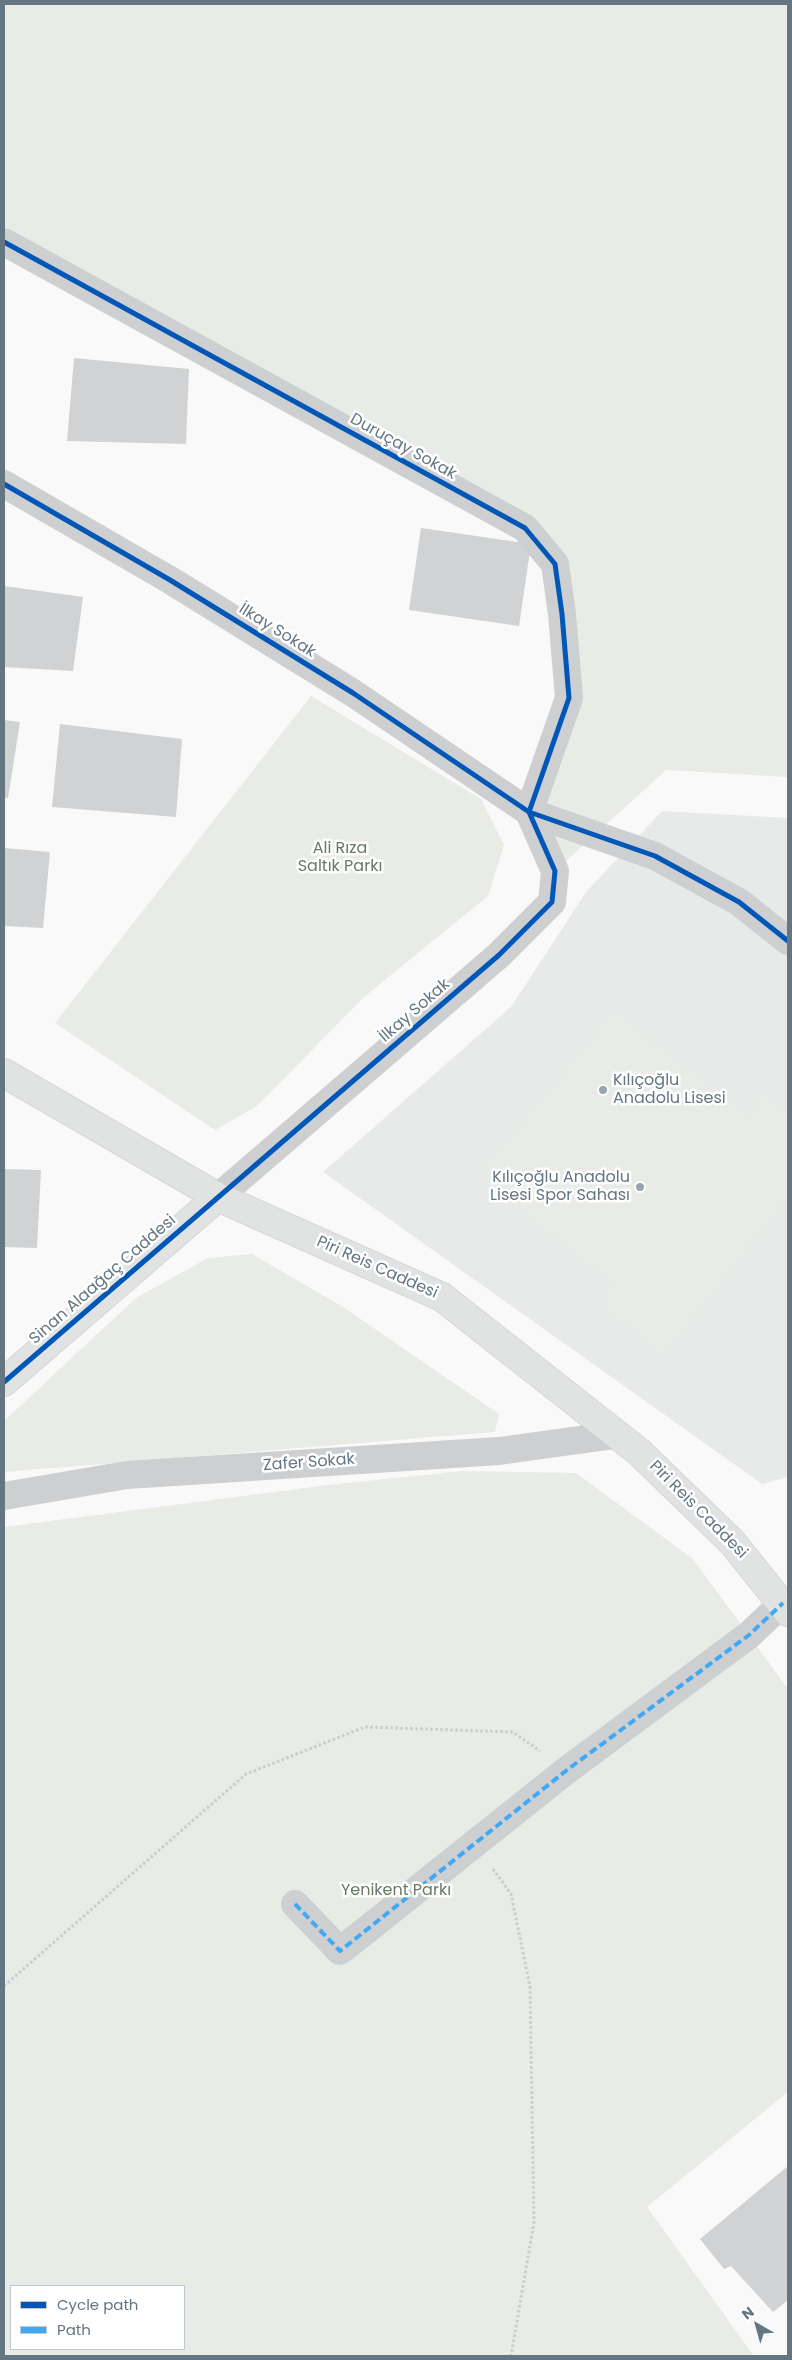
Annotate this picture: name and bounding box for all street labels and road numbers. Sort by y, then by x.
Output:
street label: Duruçay Sokak [347,410,459,484]
street label: İlkay Sokak [235,600,319,662]
street label: İlkay Sokak [376,975,454,1047]
street label: Sinan Alaağaç Caddesi [26,1211,180,1349]
street label: Piri Reis Caddesi [313,1233,441,1303]
street label: Zafer Sokak [263,1450,355,1476]
street label: Piri Reis Caddesi [645,1457,751,1563]

